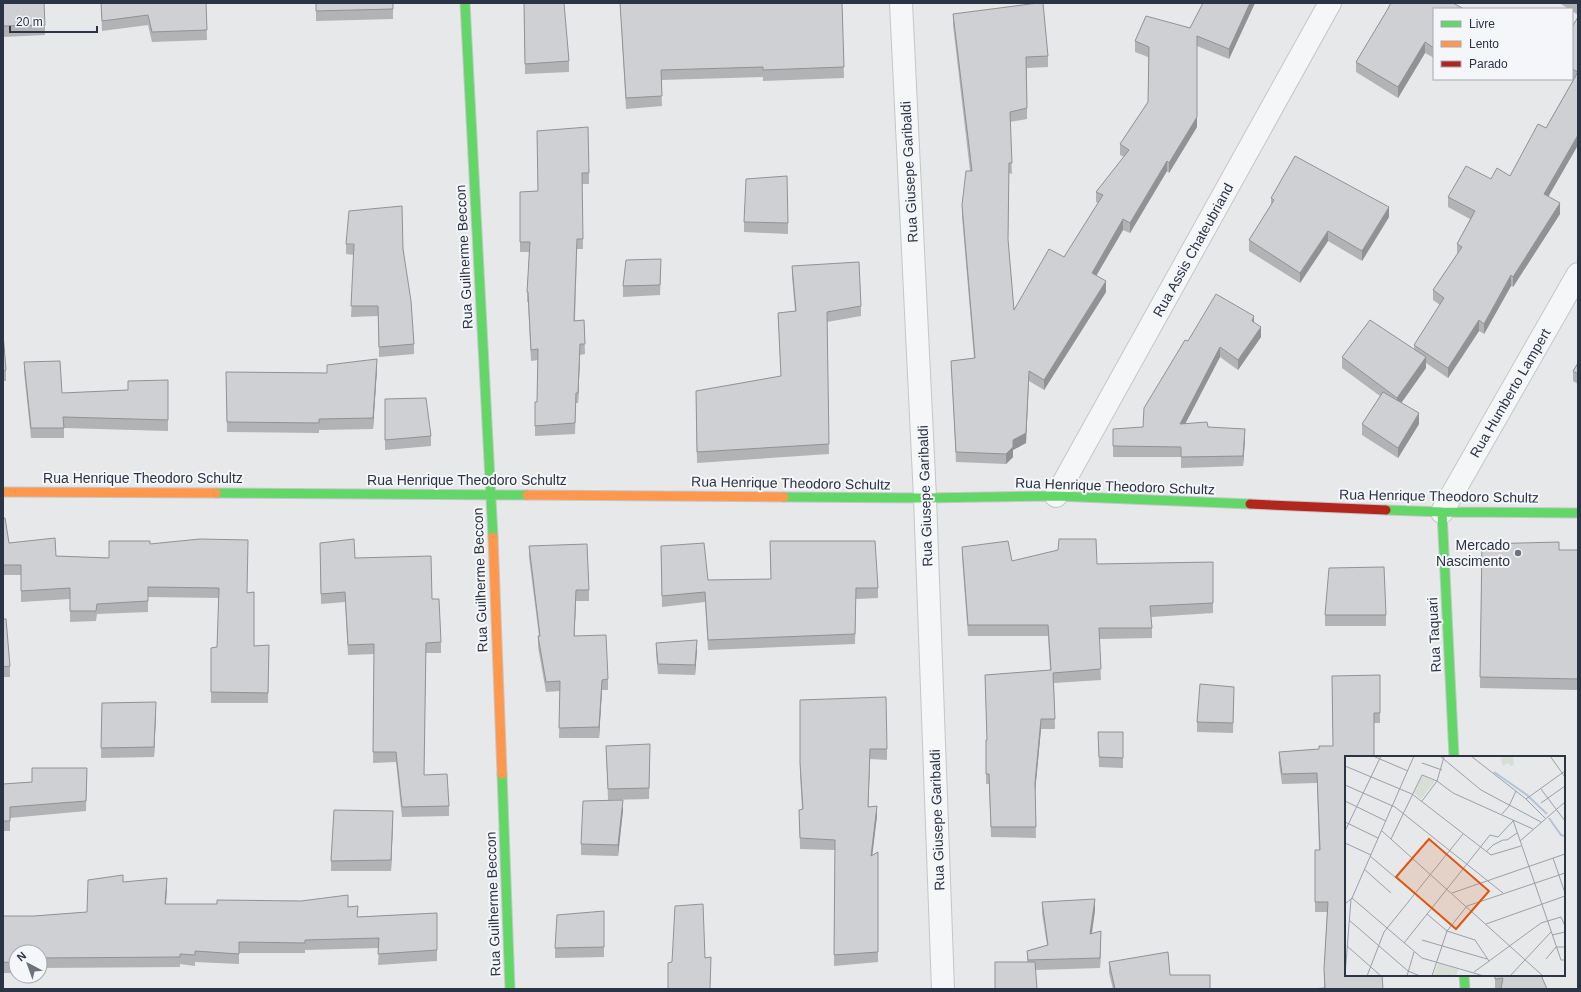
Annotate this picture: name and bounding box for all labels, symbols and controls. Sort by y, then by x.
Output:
scale bar [10,8,97,34]
legend [1433,8,1573,80]
text: 20 m [16,15,43,29]
text: Livre [1469,17,1495,31]
text: Lento [1469,37,1499,51]
text: Parado [1469,57,1508,71]
street label: Rua Giusepe Garibaldi [897,101,921,243]
street label: Rua Assis Chateubriand [1150,180,1236,320]
street label: Rua Guilherme Beccon [452,184,476,330]
street label: Rua Humberto Lampert [1466,326,1554,460]
street label: Rua Giusepe Garibaldi [915,425,935,567]
street label: Rua Henrique Theodoro Schultz [43,470,243,486]
street label: Rua Henrique Theodoro Schultz [367,472,567,488]
street label: Rua Henrique Theodoro Schultz [691,473,891,493]
street label: Rua Henrique Theodoro Schultz [1015,475,1215,497]
street label: Rua Henrique Theodoro Schultz [1339,486,1539,506]
street label: Rua Guilherme Beccon [469,507,491,653]
place label: Mercado Nascimento [1436,537,1510,569]
marker: Mercado Nascimento [1513,548,1523,558]
street label: Rua Taquari [1424,597,1444,673]
street label: Rua Giusepe Garibaldi [927,749,947,891]
inset map [1345,756,1565,976]
street label: Rua Guilherme Beccon [482,831,504,977]
north arrow [8,944,48,984]
text: N [15,949,28,964]

